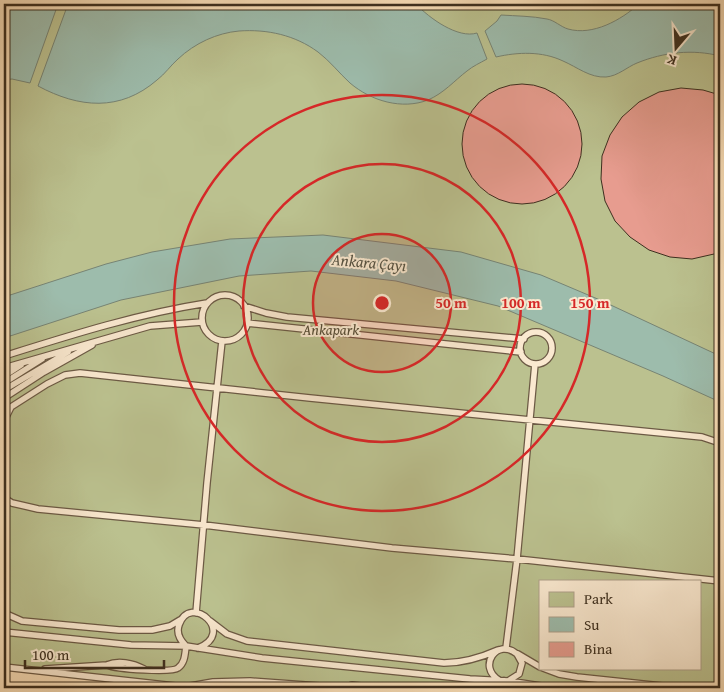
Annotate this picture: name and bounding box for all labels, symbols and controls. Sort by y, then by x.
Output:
north arrow [652,22,702,72]
text: K [664,49,679,71]
water label: Ankara Çayı [330,247,407,277]
text: 50 m [435,292,467,313]
text: 100 m [501,292,541,313]
text: 150 m [570,292,610,313]
centre of rings [373,294,391,312]
park label: Ankapark [302,319,359,340]
legend [539,580,702,670]
text: Park [584,588,613,609]
text: Su [584,614,600,635]
scale bar [25,637,164,669]
text: Bina [584,638,612,659]
text: 100 m [32,644,70,665]

